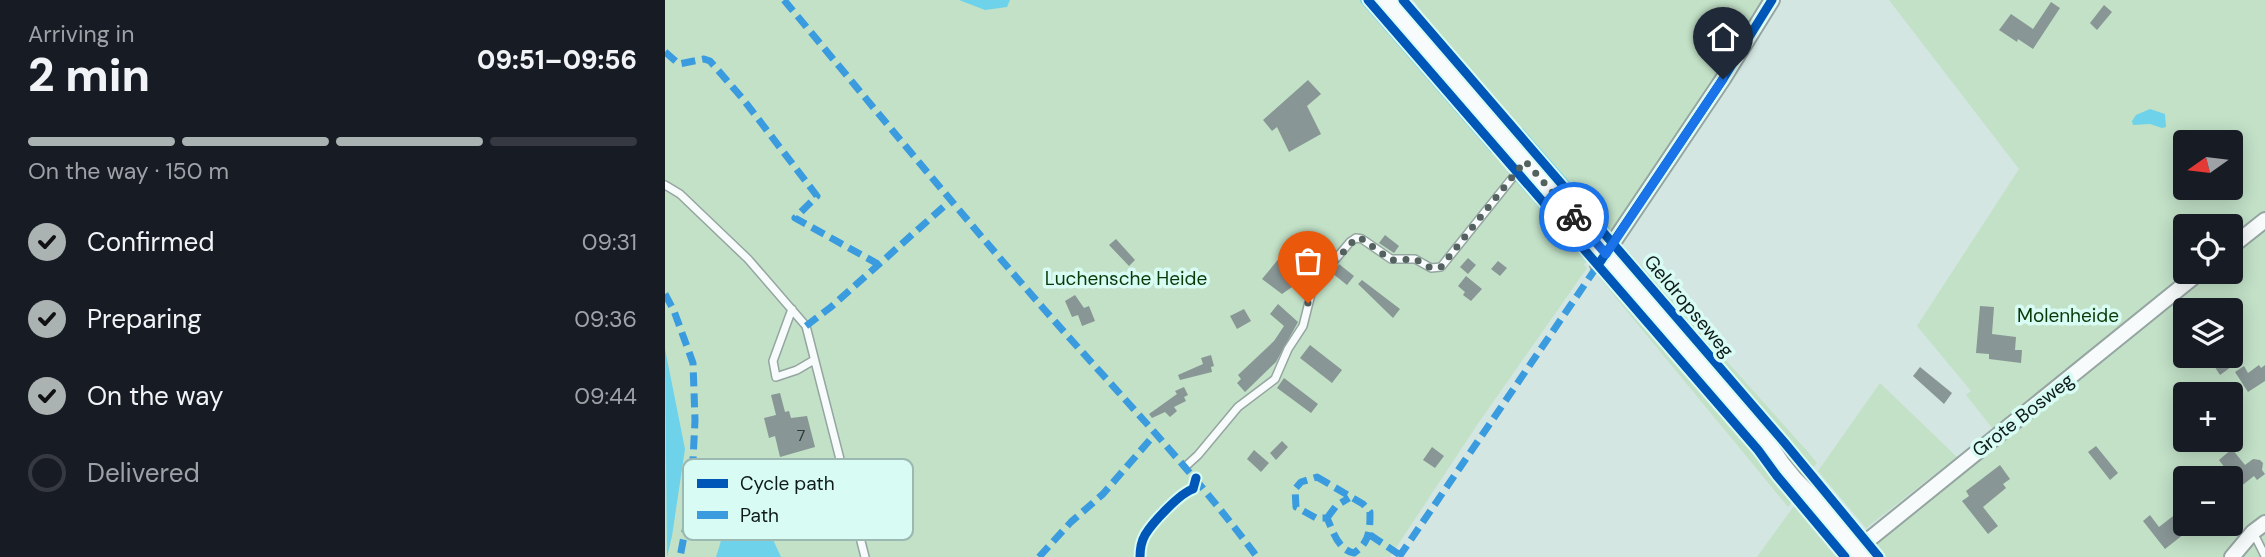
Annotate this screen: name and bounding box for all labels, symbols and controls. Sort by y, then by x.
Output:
pin [1693,7,1753,79]
icon: home [1704,18,1742,56]
text: Arriving in [28,19,134,49]
text: 09:51–09:56 [477,43,637,77]
text: 2 min [28,45,150,105]
north arrow [2173,130,2243,200]
map controls [2173,130,2243,536]
text: On the way · 150 m [28,156,229,186]
courier [1539,182,1609,252]
icon: bike [1555,198,1593,236]
button: locate [2173,214,2243,284]
icon: check [28,223,66,261]
text: Confirmed [87,225,214,259]
text: 09:31 [582,227,637,257]
pin [1278,231,1338,303]
icon: bag [1289,242,1327,280]
street label: Geldropseweg [1639,249,1740,363]
park label: Luchensche Heide [1045,266,1207,291]
button: layers [2173,298,2243,368]
icon: check [28,300,66,338]
text: Preparing [87,302,202,336]
park label: Molenheide [2017,303,2119,328]
text: 09:36 [574,304,637,334]
street label: Grote Bosweg [1967,367,2079,463]
icon: check [28,377,66,415]
text: On the way [87,379,223,413]
text: 09:44 [574,381,637,411]
button: + [2173,382,2243,452]
house number: 7 [797,425,805,446]
text: Delivered [87,456,200,490]
legend [683,459,913,540]
button: − [2173,466,2243,536]
text: Cycle path [740,471,835,496]
text: Path [740,503,779,528]

